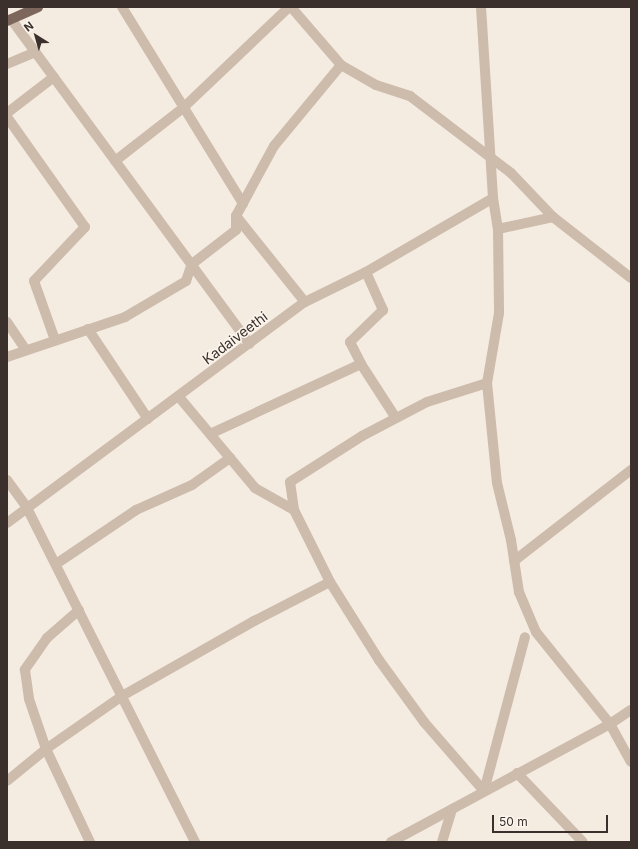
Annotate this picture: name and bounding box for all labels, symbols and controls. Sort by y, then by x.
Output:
north arrow [16,16,56,56]
text: N [21,18,36,35]
street label: Kadaiveethi [199,308,271,368]
scale bar [494,807,610,833]
text: 50 m [499,814,528,829]

